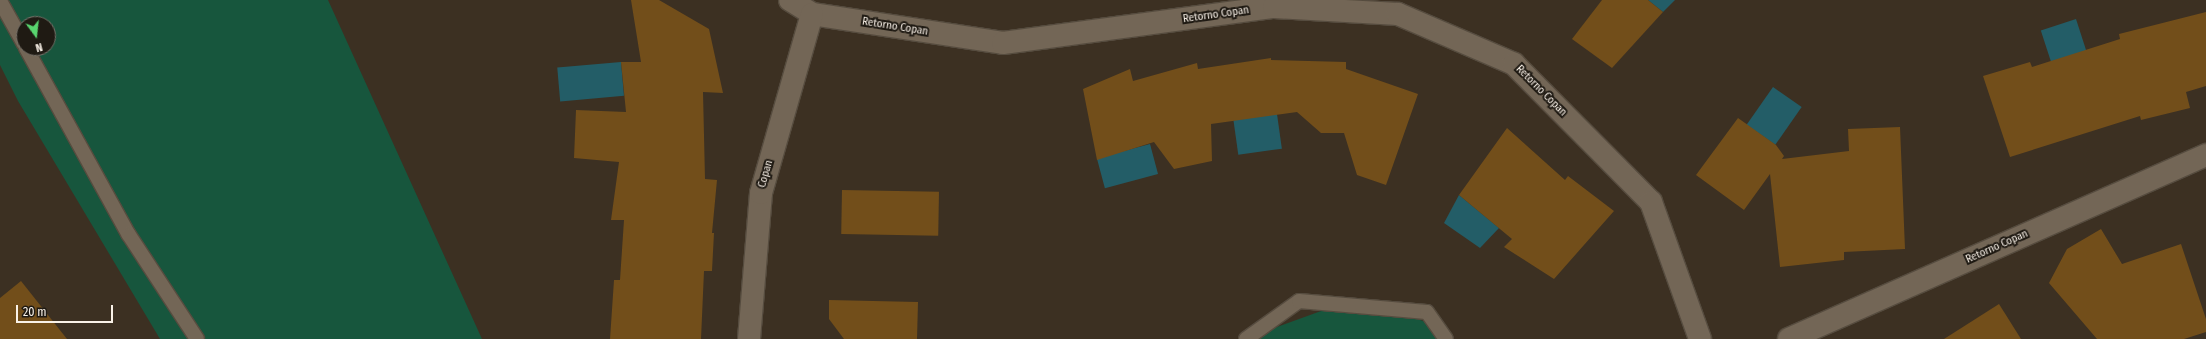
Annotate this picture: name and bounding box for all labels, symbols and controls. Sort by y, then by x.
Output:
street label: Retorno Copan [1182,4,1250,26]
street label: Retorno Copan [861,15,929,39]
north arrow [16,16,56,56]
text: N [34,40,44,54]
street label: Retorno Copan [1513,63,1569,119]
street label: Copan [756,159,776,189]
street label: Retorno Copan [1964,227,2030,267]
scale bar [18,297,115,323]
text: 20 m [23,305,47,319]

